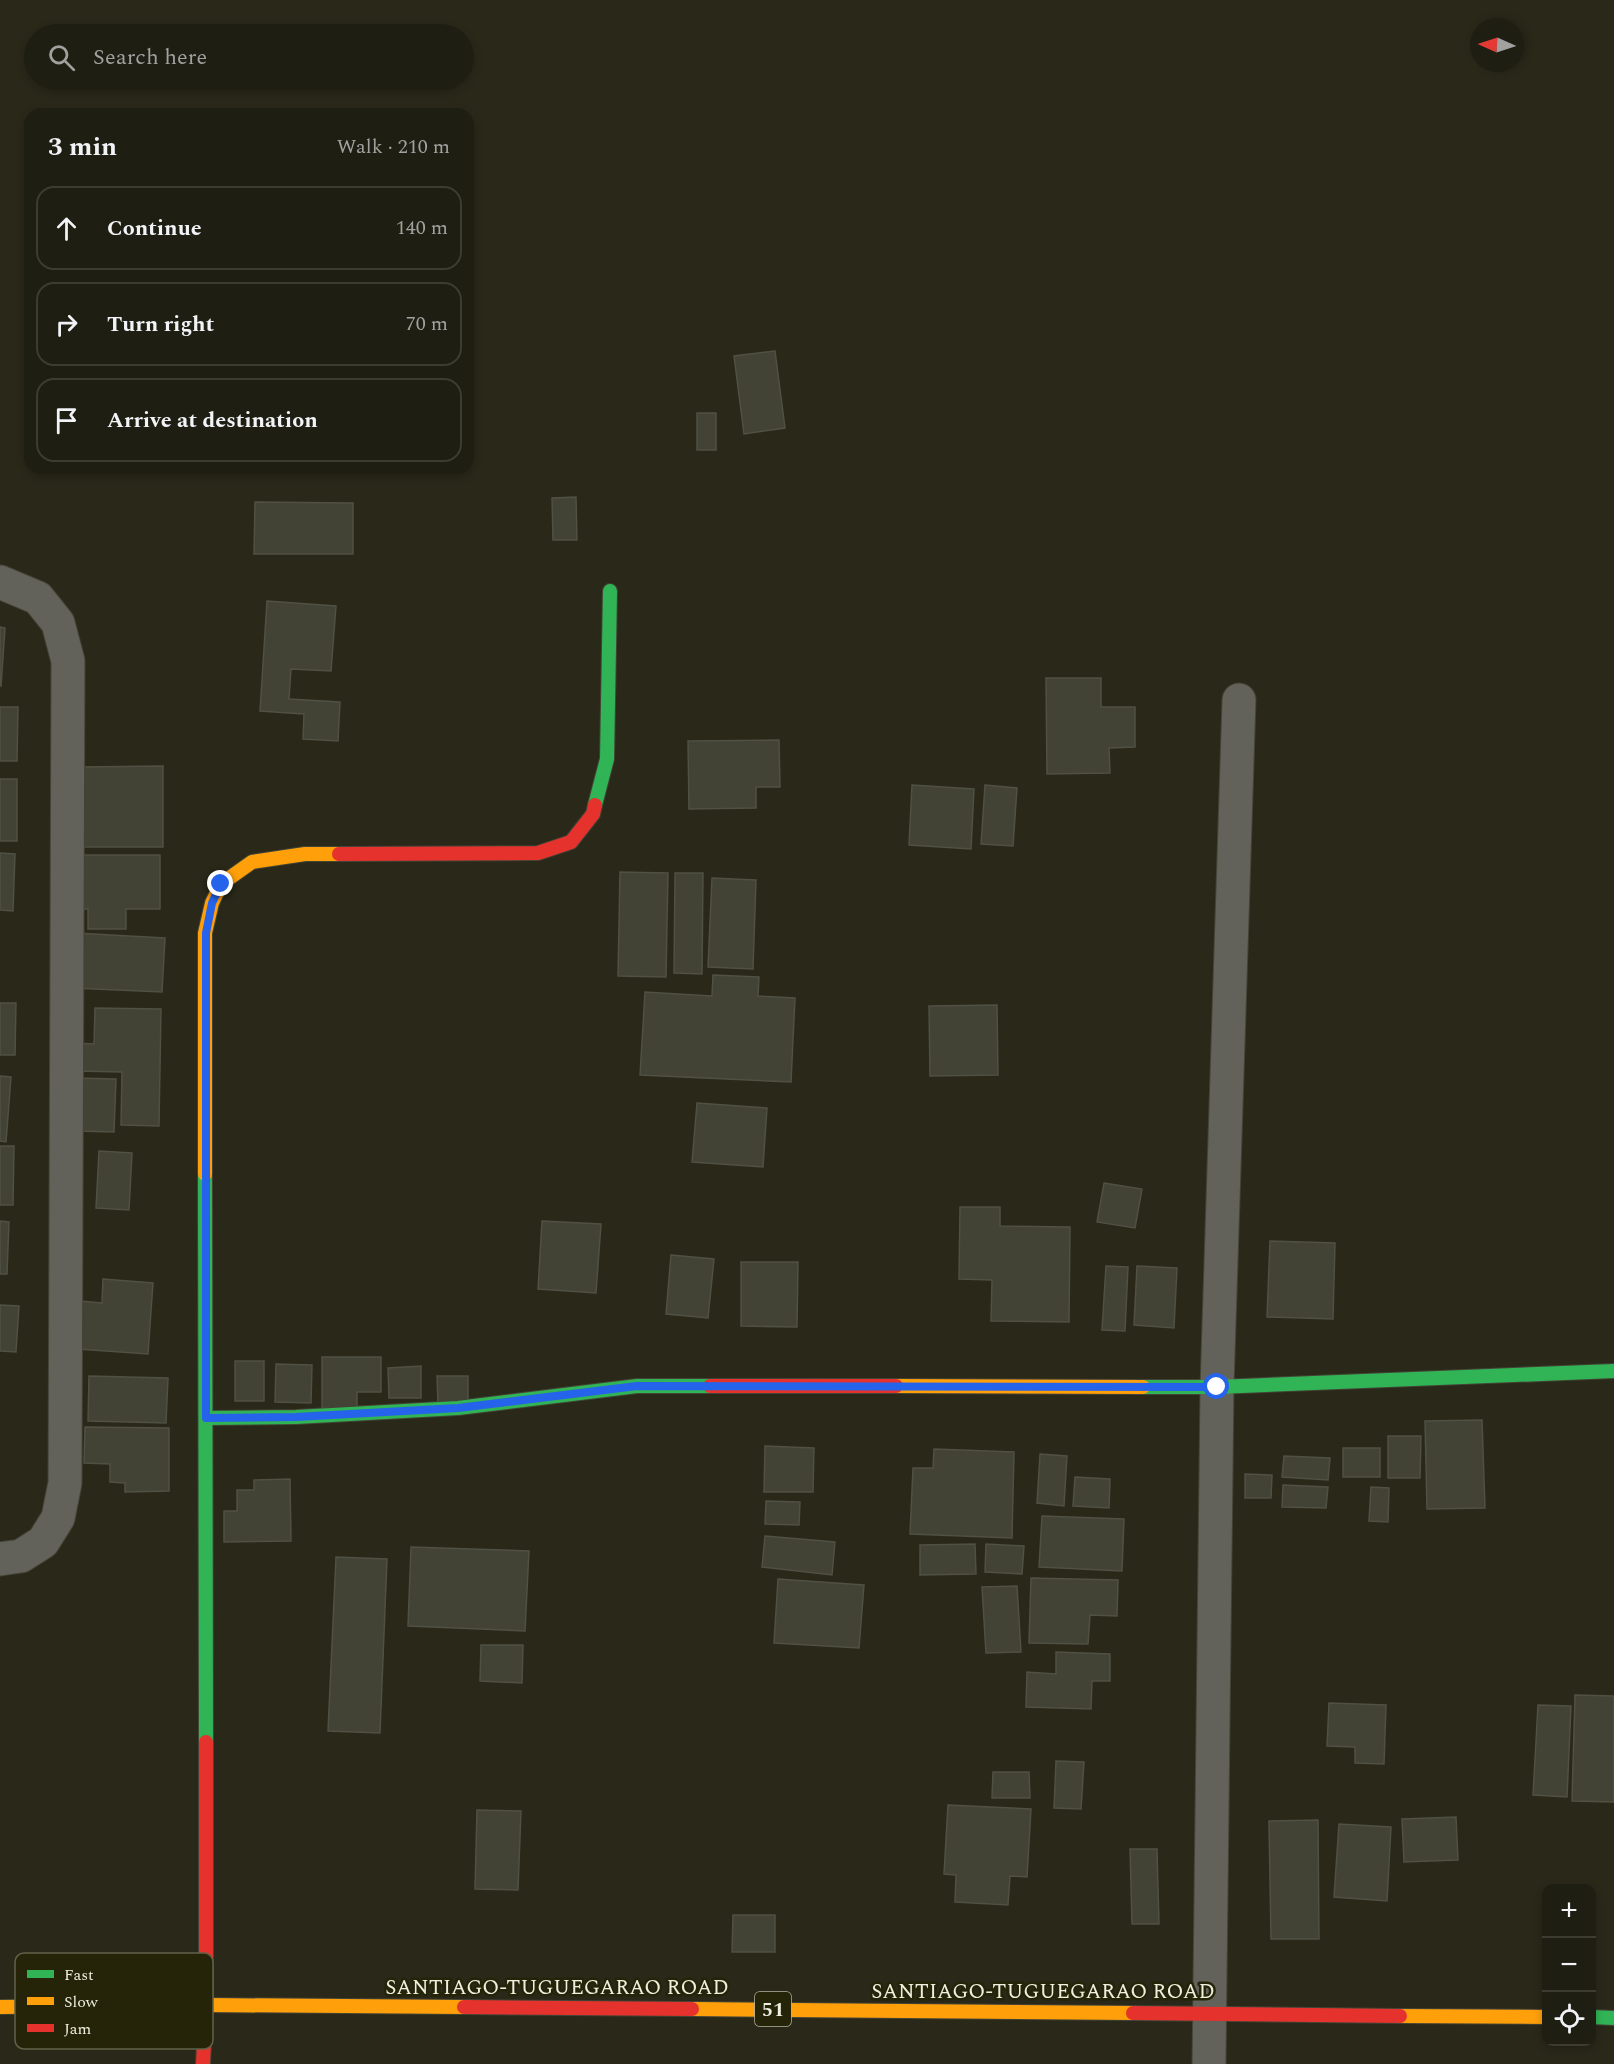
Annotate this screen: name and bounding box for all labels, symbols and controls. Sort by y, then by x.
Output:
north arrow [1470,18,1524,72]
search box [24,24,474,90]
icon: search [45,41,78,74]
text: Search here [93,41,207,74]
text: 3 min [48,127,117,167]
text: Walk · 210 m [337,132,450,162]
icon: ahead [50,212,83,245]
text: Continue [107,212,202,245]
text: 140 m [396,213,448,243]
icon: right [50,308,83,341]
text: Turn right [107,308,214,341]
text: 70 m [406,309,448,339]
icon: arrive [50,404,83,437]
text: Arrive at destination [107,404,318,437]
route end [207,870,233,896]
route start [1203,1373,1229,1399]
map controls [1542,1884,1596,2046]
button: + [1542,1884,1596,1938]
button: − [1542,1938,1596,1992]
legend [15,1953,213,2049]
text: Fast [64,1963,94,1987]
street label: SANTIAGO-TUGUEGARAO ROAD [385,1972,729,2004]
street label: SANTIAGO-TUGUEGARAO ROAD [871,1976,1215,2008]
text: Slow [64,1990,99,2014]
road number: 51 [755,1992,791,2026]
button: locate [1542,1992,1596,2046]
text: Jam [64,2017,92,2041]

